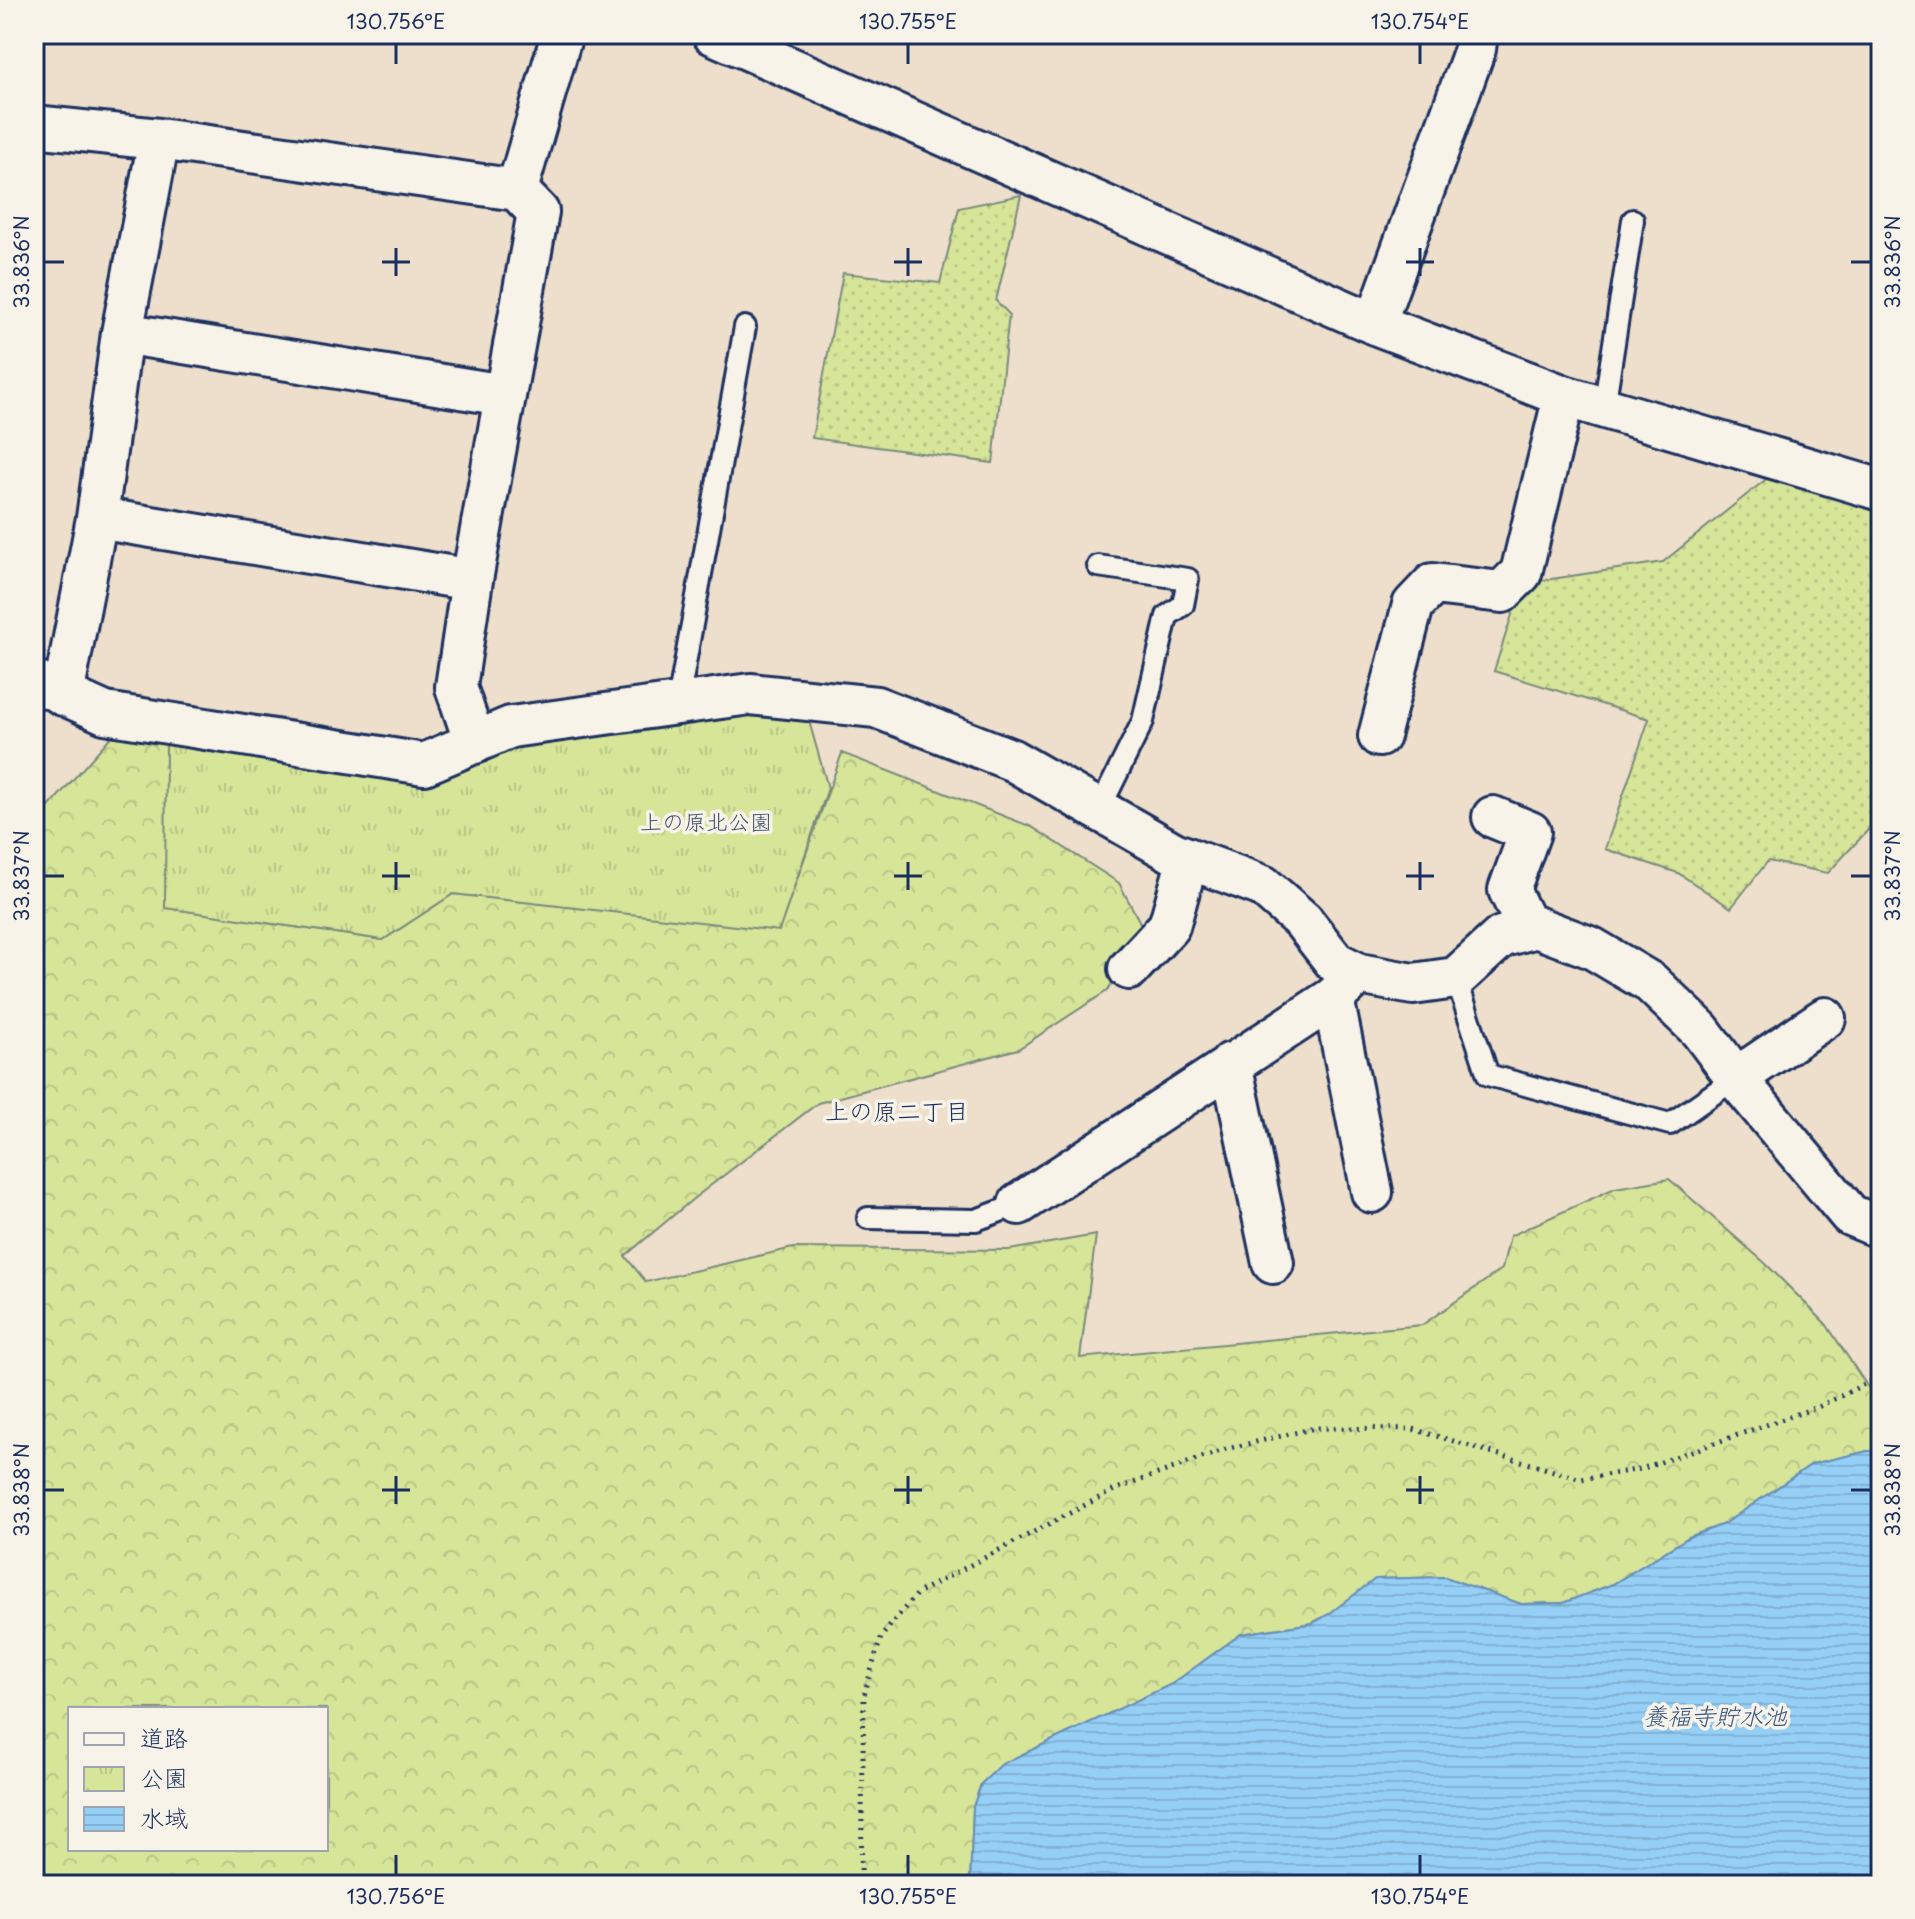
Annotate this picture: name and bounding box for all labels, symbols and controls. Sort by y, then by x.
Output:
text: 130.756°E [347,6,445,36]
text: 130.755°E [859,6,957,36]
text: 130.754°E [1371,6,1469,36]
text: 33.836°N [6,215,36,309]
text: 33.836°N [1877,215,1907,309]
park label: 上の原北公園 [640,804,772,837]
text: 33.837°N [6,830,36,922]
text: 33.837°N [1877,830,1907,922]
district label: 上の原二丁目 [825,1092,969,1128]
text: 33.838°N [6,1443,36,1537]
text: 33.838°N [1877,1443,1907,1537]
water label: 養福寺貯水池 [1643,1697,1788,1733]
legend [68,1707,328,1851]
text: 道路 [140,1719,188,1755]
text: 公園 [140,1759,188,1795]
text: 水域 [140,1799,188,1835]
text: 130.756°E [347,1881,445,1911]
text: 130.755°E [859,1881,957,1911]
text: 130.754°E [1371,1881,1469,1911]

